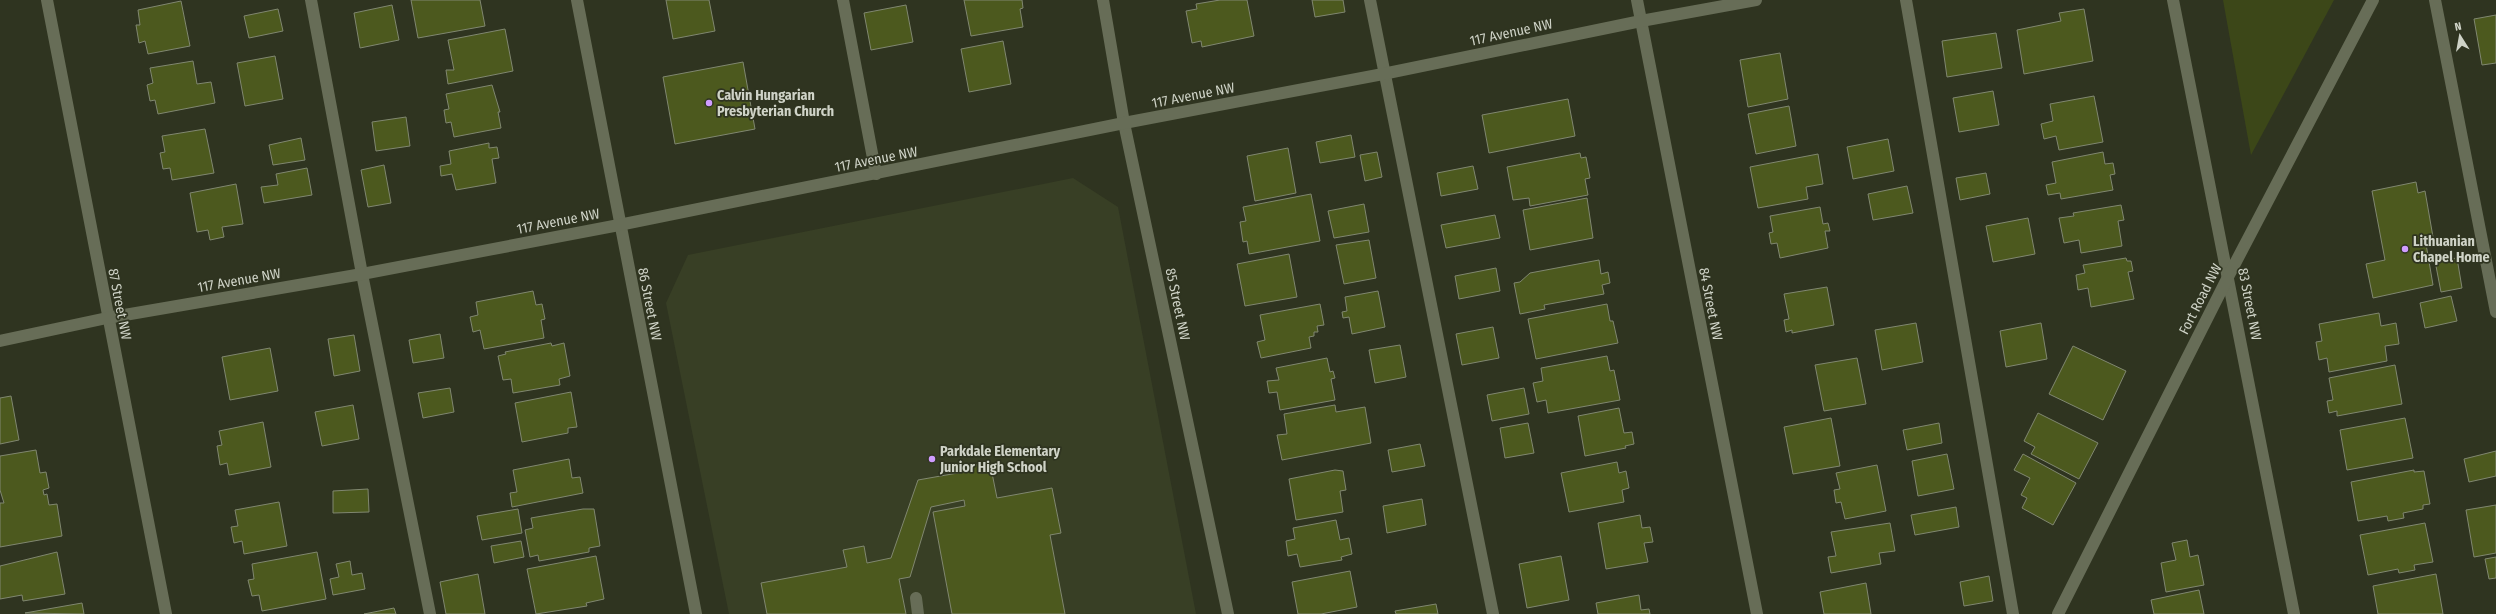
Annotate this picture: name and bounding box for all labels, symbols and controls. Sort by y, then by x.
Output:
street label: 117 Avenue NW [1468,15,1554,50]
north arrow [2440,16,2480,56]
text: N [2454,20,2463,34]
street label: 117 Avenue NW [1150,79,1236,112]
place label: Calvin Hungarian Presbyterian Church [717,87,834,120]
marker: Calvin Hungarian Presbyterian Church [704,98,714,108]
street label: 117 Avenue NW [833,143,919,176]
street label: 117 Avenue NW [515,205,601,238]
place label: Lithuanian Chapel Home [2413,233,2490,266]
marker: Lithuanian Chapel Home [2400,244,2410,254]
street label: Fort Road NW [2175,261,2226,337]
street label: 117 Avenue NW [196,265,282,296]
street label: 86 Street NW [634,266,665,343]
street label: 85 Street NW [1162,266,1194,342]
street label: 84 Street NW [1695,266,1726,342]
street label: 83 Street NW [2234,266,2265,342]
street label: 87 Street NW [104,267,135,342]
place label: Parkdale Elementary Junior High School [939,443,1061,476]
marker: Parkdale Elementary Junior High School [927,454,937,464]

